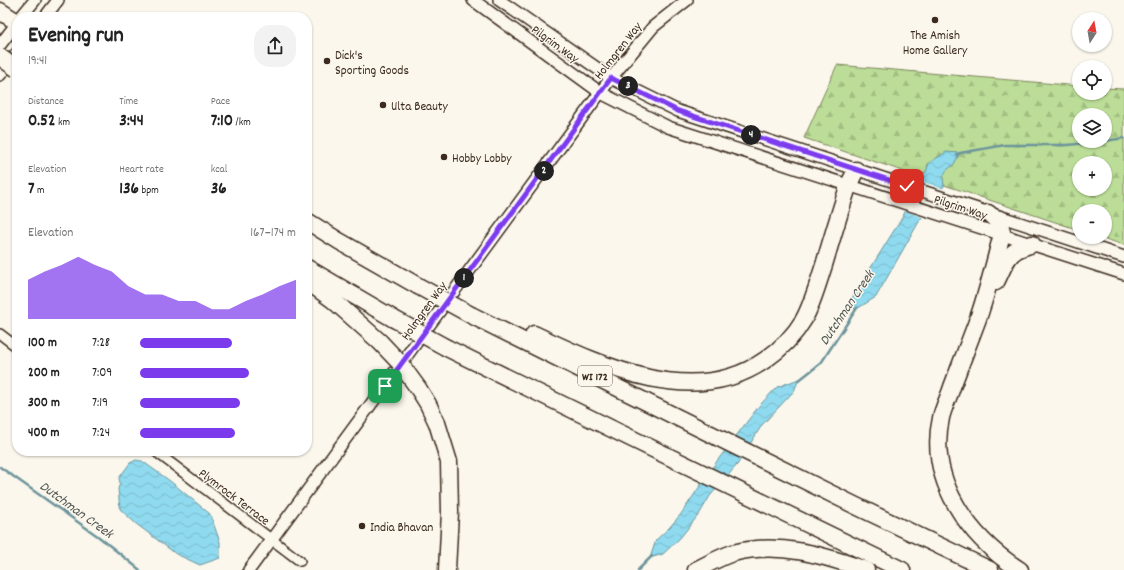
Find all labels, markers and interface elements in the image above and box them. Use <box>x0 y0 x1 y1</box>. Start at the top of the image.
north arrow <box>1072 12 1112 52</box>
map controls <box>1072 12 1112 244</box>
marker: The Amish Home Gallery <box>930 15 940 25</box>
street label: Holmgren Way <box>590 18 648 84</box>
text: Evening run <box>28 21 124 52</box>
street label: Pilgrim Way <box>527 21 583 69</box>
button: share <box>254 25 296 67</box>
place label: The Amish Home Gallery <box>903 27 968 61</box>
place label: Dick's Sporting Goods <box>335 47 409 81</box>
text: 19:41 <box>28 52 47 71</box>
marker: Dick's Sporting Goods <box>322 56 332 66</box>
button: locate <box>1072 60 1112 100</box>
pin: 3 <box>618 76 638 96</box>
text: 3 <box>626 78 630 94</box>
text: Distance <box>28 94 64 110</box>
text: Time <box>119 94 138 110</box>
text: Pace <box>211 94 230 110</box>
place label: Ulta Beauty <box>391 98 449 117</box>
marker: Ulta Beauty <box>378 100 388 110</box>
button: layers <box>1072 108 1112 148</box>
text: 0.52 <box>28 110 55 134</box>
text: 3:44 <box>119 110 144 134</box>
text: 7:10 <box>211 110 233 134</box>
text: km <box>55 115 70 131</box>
text: /km <box>233 115 251 131</box>
pin: 4 <box>741 125 761 145</box>
text: 4 <box>749 127 753 143</box>
place label: Hobby Lobby <box>452 150 512 169</box>
marker: Hobby Lobby <box>439 152 449 162</box>
button: + <box>1072 156 1112 196</box>
pin: 2 <box>534 161 554 181</box>
text: Elevation <box>28 162 66 178</box>
text: Heart rate <box>119 162 164 178</box>
text: kcal <box>211 162 227 178</box>
text: 2 <box>542 163 546 179</box>
pin <box>890 169 924 203</box>
icon: check <box>896 175 918 197</box>
text: 7 <box>28 178 35 202</box>
text: 136 <box>119 178 139 202</box>
text: 36 <box>211 178 227 202</box>
text: m <box>35 183 45 199</box>
text: bpm <box>139 183 159 199</box>
street label: Pilgrim Way <box>931 191 990 226</box>
button: − <box>1072 204 1112 244</box>
text: Elevation <box>28 224 73 243</box>
text: 167–174 m <box>250 224 296 243</box>
water label: Dutchman Creek <box>815 266 881 350</box>
pin: 1 <box>454 268 474 288</box>
text: 1 <box>463 270 465 286</box>
street label: Holmgren Way <box>397 278 453 345</box>
text: 100 m <box>28 334 57 353</box>
text: 7:28 <box>92 334 110 353</box>
text: 200 m <box>28 364 60 383</box>
text: 7:09 <box>92 364 112 383</box>
road number: WI 172 <box>578 366 612 386</box>
pin <box>368 369 402 403</box>
icon: arrive <box>374 375 396 397</box>
text: 300 m <box>28 394 60 413</box>
text: 7:19 <box>92 394 108 413</box>
text: 400 m <box>28 424 59 443</box>
text: 7:24 <box>92 424 110 443</box>
street label: Plymrock Terrace <box>194 465 273 531</box>
water label: Dutchman Creek <box>35 477 118 545</box>
place label: India Bhavan <box>370 519 433 538</box>
marker: India Bhavan <box>357 521 367 531</box>

